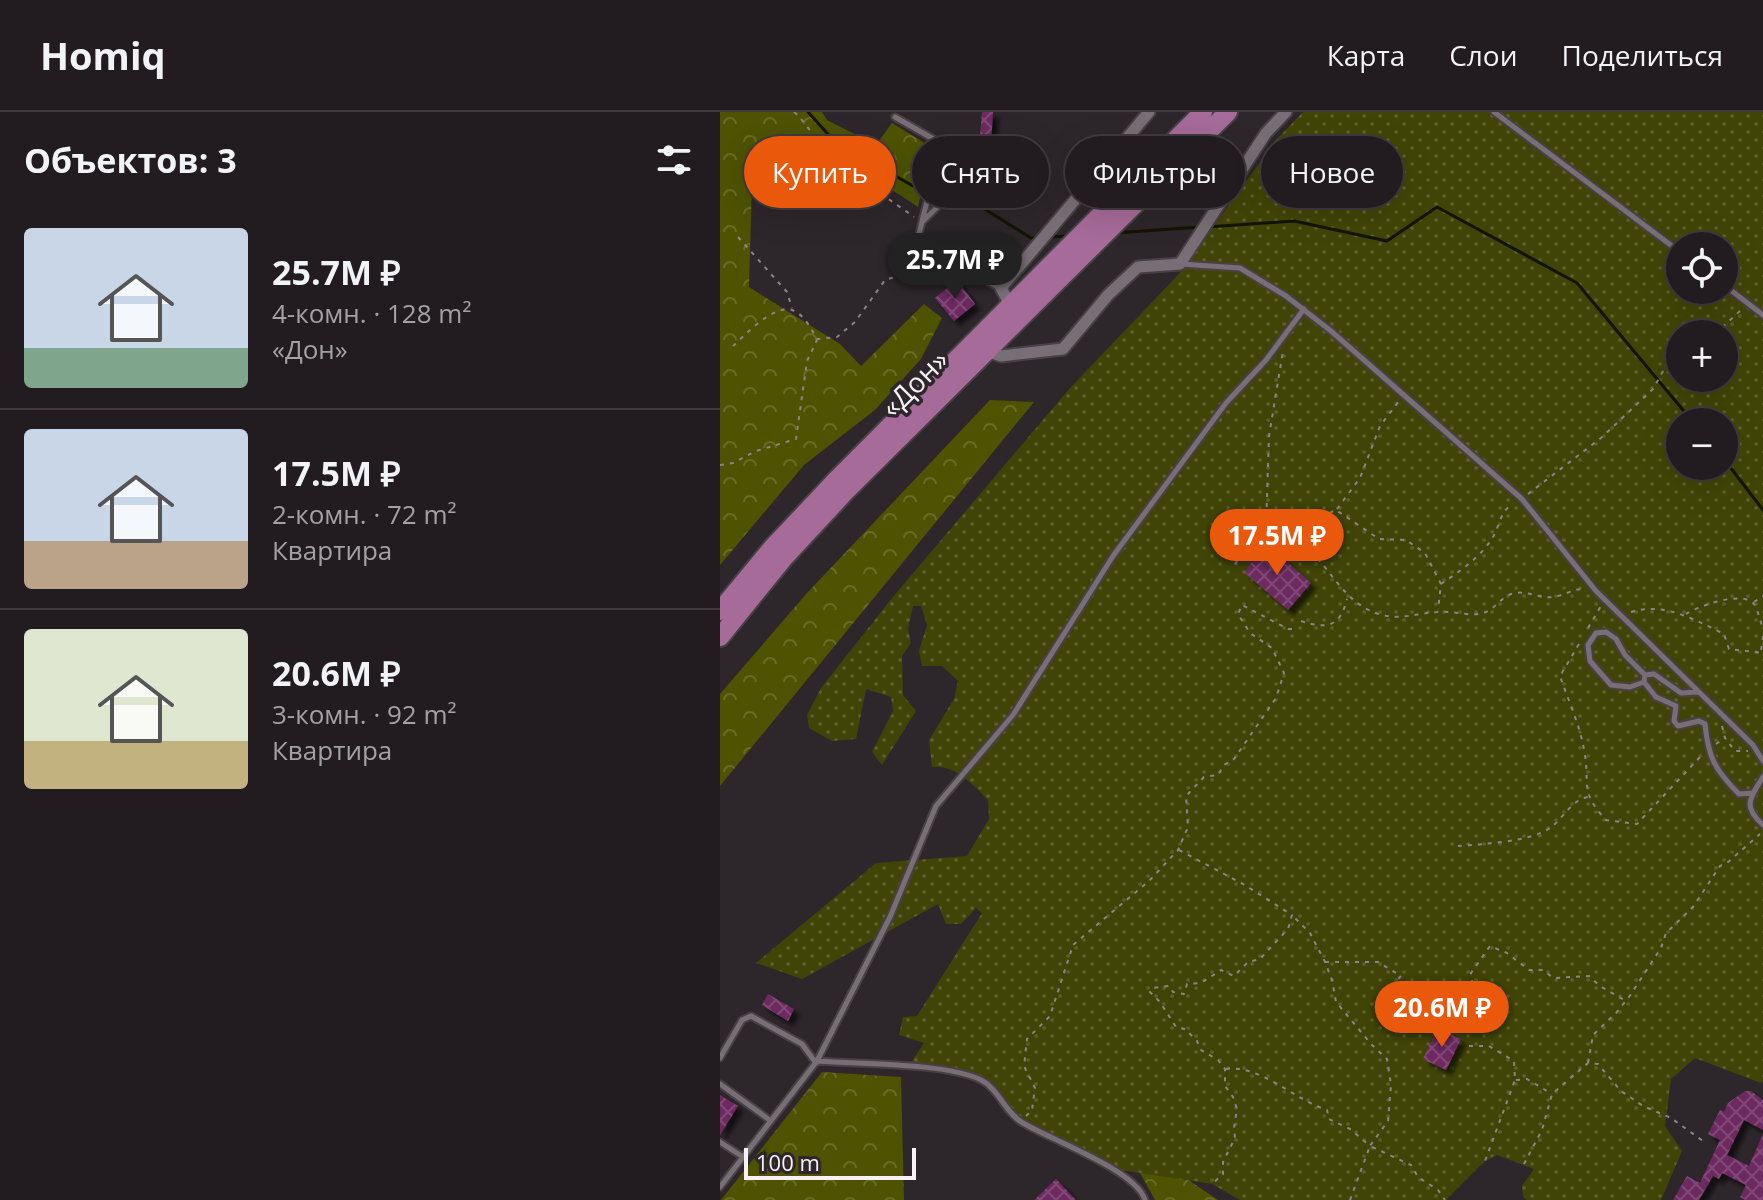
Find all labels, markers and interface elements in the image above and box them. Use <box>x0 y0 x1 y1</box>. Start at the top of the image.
text: Homiq <box>40 29 166 81</box>
text: Карта <box>1327 36 1405 74</box>
text: Слои <box>1449 36 1518 74</box>
text: Поделиться <box>1562 36 1723 74</box>
chip: Купить <box>744 136 896 208</box>
chip: Снять <box>912 136 1049 208</box>
chip: Фильтры <box>1065 136 1245 208</box>
chip: Новое <box>1261 136 1403 208</box>
text: Объектов: 3 <box>24 137 237 183</box>
icon: filters <box>652 138 696 182</box>
map controls <box>1666 232 1738 480</box>
button: locate <box>1666 232 1738 304</box>
pin: 25.7M ₽ <box>881 233 1029 301</box>
text: 25.7M ₽ <box>906 241 1004 277</box>
text: 25.7M ₽ <box>272 249 401 295</box>
icon: home <box>88 260 184 356</box>
text: 4-комн. · 128 m² <box>272 295 471 331</box>
button: + <box>1666 320 1738 392</box>
text: «Дон» <box>272 331 348 367</box>
street label: «Дон» <box>872 341 956 425</box>
button: − <box>1666 408 1738 480</box>
text: 17.5M ₽ <box>272 450 401 496</box>
icon: home <box>88 461 184 557</box>
text: 2-комн. · 72 m² <box>272 496 457 532</box>
pin: 17.5M ₽ <box>1203 509 1351 577</box>
text: 17.5M ₽ <box>1228 517 1326 553</box>
text: Квартира <box>272 532 392 568</box>
text: 20.6M ₽ <box>272 650 401 696</box>
icon: home <box>88 661 184 757</box>
text: 3-комн. · 92 m² <box>272 696 457 732</box>
text: Квартира <box>272 732 392 768</box>
pin: 20.6M ₽ <box>1368 981 1516 1049</box>
text: 20.6M ₽ <box>1393 989 1491 1025</box>
scale bar <box>744 1144 916 1180</box>
text: 100 m <box>756 1147 820 1177</box>

